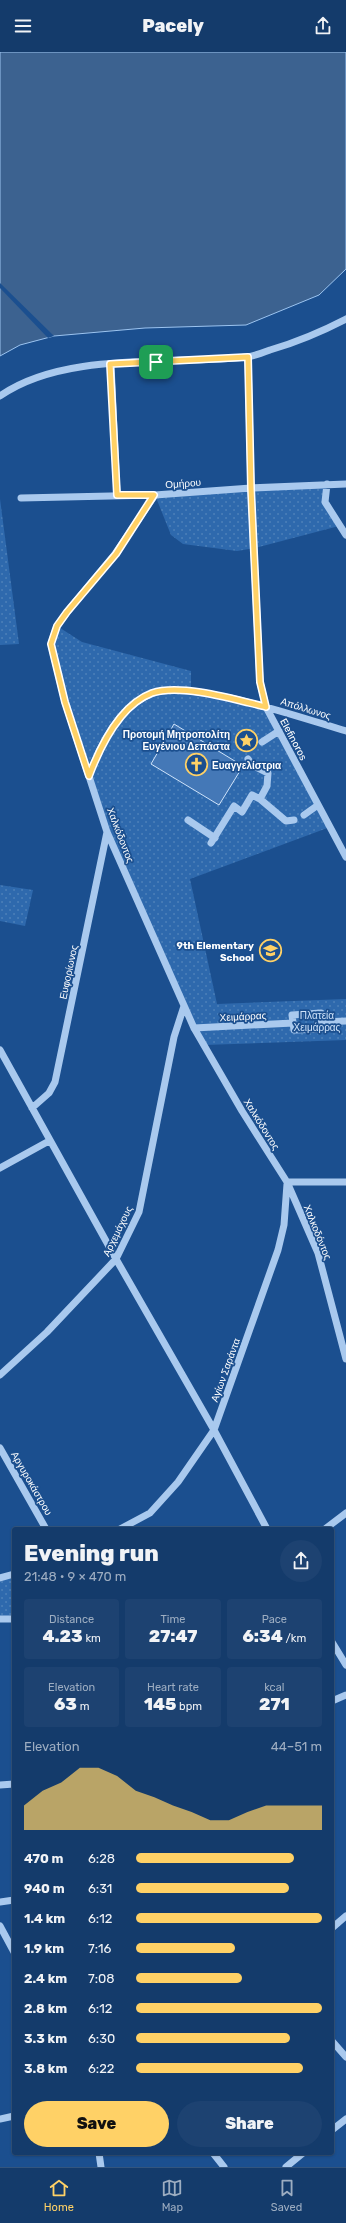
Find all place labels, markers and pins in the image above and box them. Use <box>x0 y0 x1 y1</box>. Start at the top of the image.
pin <box>139 345 173 379</box>
place icon: Προτομή Μητροπολίτη Ευγένιου Δεπάστα <box>233 727 259 753</box>
place label: Προτομή Μητροπολίτη Ευγένιου Δεπάστα <box>123 729 231 753</box>
church icon: Ευαγγελίστρια <box>184 752 210 778</box>
place label: Ευαγγελίστρια <box>212 760 282 772</box>
school or university icon: 9th Elementary School <box>257 938 283 964</box>
place label: 9th Elementary School <box>177 940 254 964</box>

